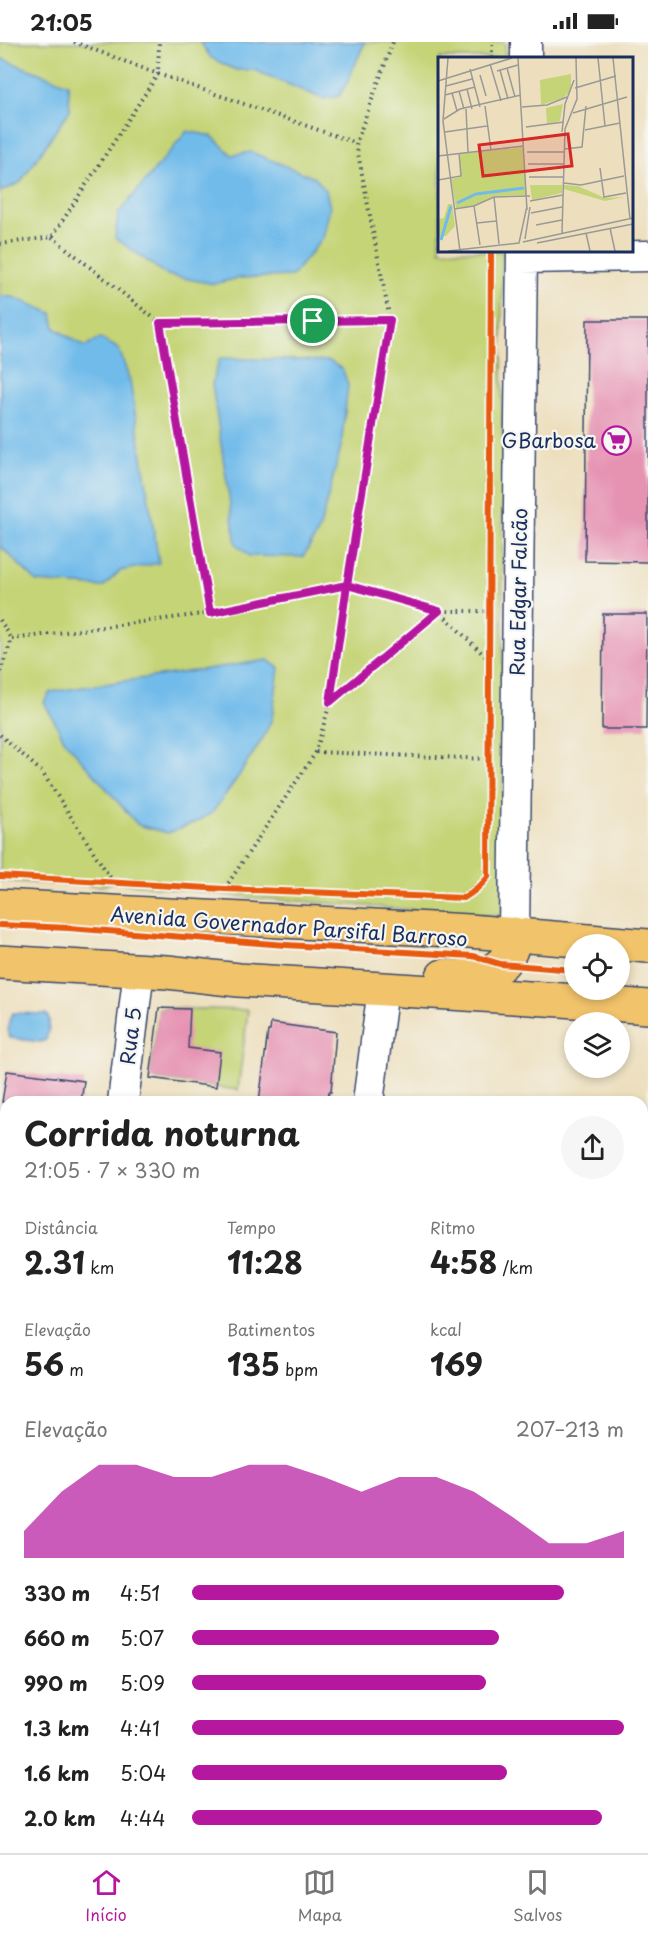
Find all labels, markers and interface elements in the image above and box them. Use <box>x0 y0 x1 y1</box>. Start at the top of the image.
text: 21:05 <box>30 5 93 38</box>
inset map <box>438 57 633 252</box>
pin <box>287 295 338 346</box>
icon: arrive <box>296 304 329 337</box>
place label: GBarbosa <box>502 425 597 455</box>
supermarket icon: GBarbosa <box>601 425 633 457</box>
street label: Rua Edgar Falcão <box>502 508 534 676</box>
street label: Avenida Governador Parsifal Barroso <box>109 899 469 953</box>
map controls <box>564 934 630 1078</box>
button: locate <box>564 934 630 1000</box>
street label: Rua 5 <box>112 1005 148 1066</box>
button: layers <box>564 1012 630 1078</box>
text: Corrida noturna <box>24 1107 300 1157</box>
button: share <box>561 1116 624 1179</box>
text: 21:05 · 7 × 330 m <box>24 1155 200 1185</box>
text: Distância <box>24 1215 98 1239</box>
text: Tempo <box>227 1215 276 1239</box>
text: Ritmo <box>430 1215 475 1239</box>
text: 2.31 <box>24 1239 85 1284</box>
text: 11:28 <box>227 1239 303 1284</box>
text: 4:58 <box>430 1239 497 1284</box>
text: km <box>85 1255 114 1279</box>
text: /km <box>497 1255 533 1279</box>
text: Elevação <box>24 1317 91 1341</box>
text: Batimentos <box>227 1317 315 1341</box>
text: kcal <box>430 1317 462 1341</box>
text: 56 <box>24 1341 64 1386</box>
text: 135 <box>227 1341 280 1386</box>
text: 169 <box>430 1341 483 1386</box>
text: m <box>64 1357 84 1381</box>
text: bpm <box>280 1357 318 1381</box>
text: Elevação <box>24 1414 108 1444</box>
text: 207–213 m <box>516 1414 624 1444</box>
text: 330 m <box>24 1578 90 1608</box>
text: 4:51 <box>120 1578 160 1608</box>
text: 660 m <box>24 1623 90 1653</box>
text: 5:07 <box>120 1623 164 1653</box>
text: 990 m <box>24 1668 88 1698</box>
text: 5:09 <box>120 1668 165 1698</box>
text: 1.3 km <box>24 1713 90 1743</box>
text: 4:41 <box>120 1713 160 1743</box>
text: 1.6 km <box>24 1758 89 1788</box>
text: 5:04 <box>120 1758 166 1788</box>
text: 2.0 km <box>24 1803 96 1833</box>
text: 4:44 <box>120 1803 165 1833</box>
tab: Início <box>86 1866 127 1926</box>
tab: Mapa <box>298 1866 342 1926</box>
tab: Salvos <box>513 1866 562 1926</box>

